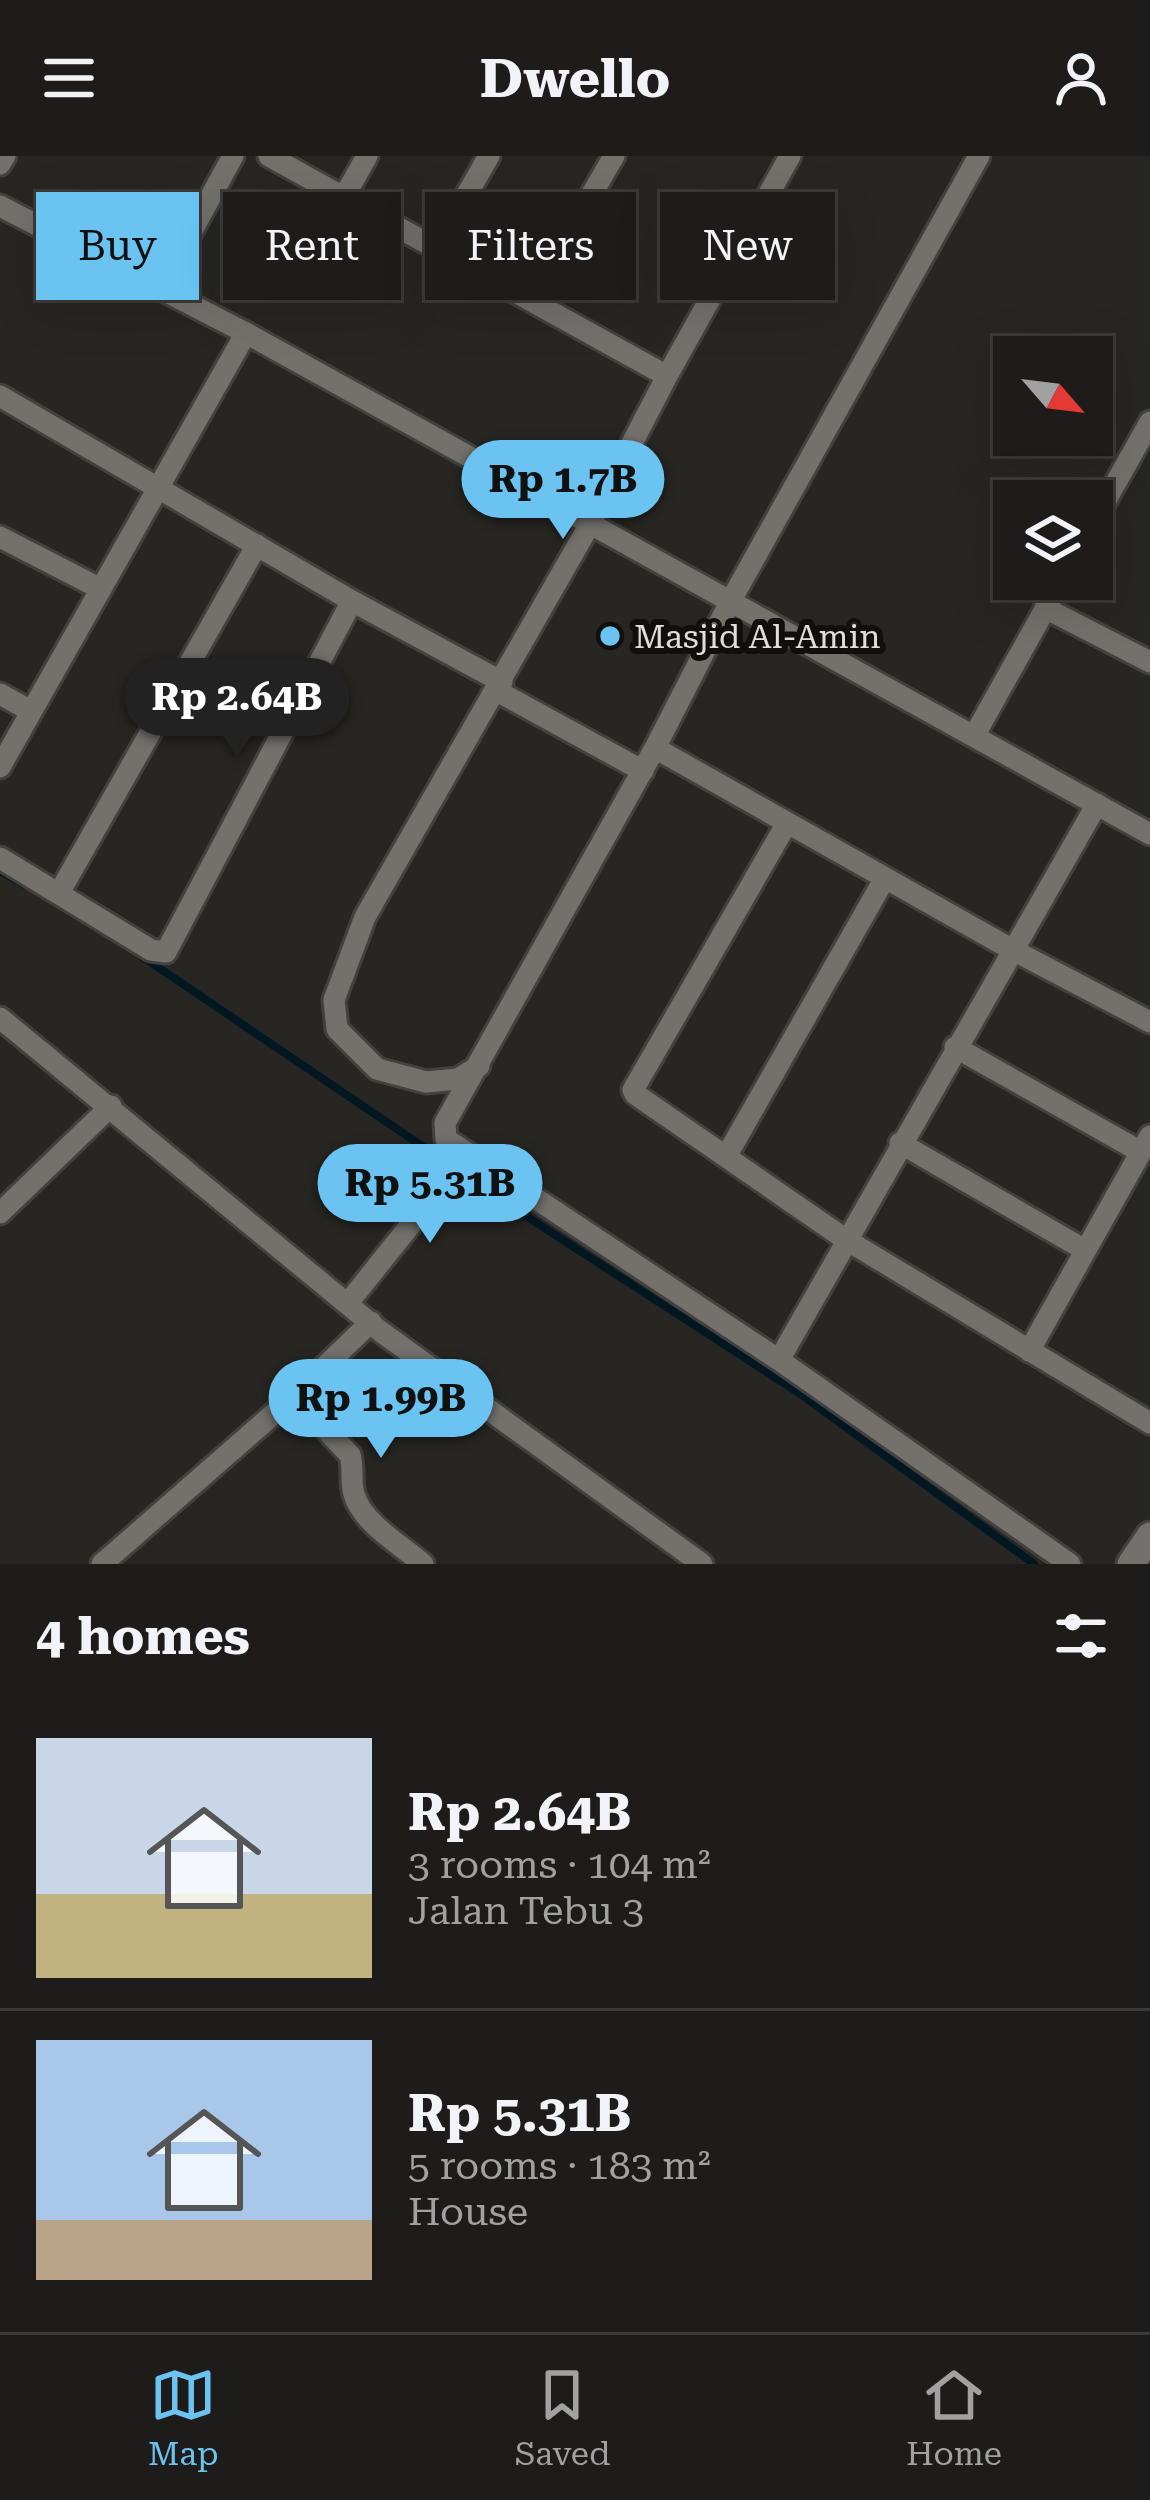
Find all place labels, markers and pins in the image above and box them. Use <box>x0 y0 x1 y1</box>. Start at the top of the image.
pin: Rp 1.7B <box>452 440 674 542</box>
place label: Masjid Al-Amin <box>634 617 881 656</box>
marker: Masjid Al-Amin <box>597 623 623 649</box>
pin: Rp 2.64B <box>113 658 361 760</box>
pin: Rp 5.31B <box>306 1144 554 1246</box>
pin: Rp 1.99B <box>257 1359 505 1461</box>

